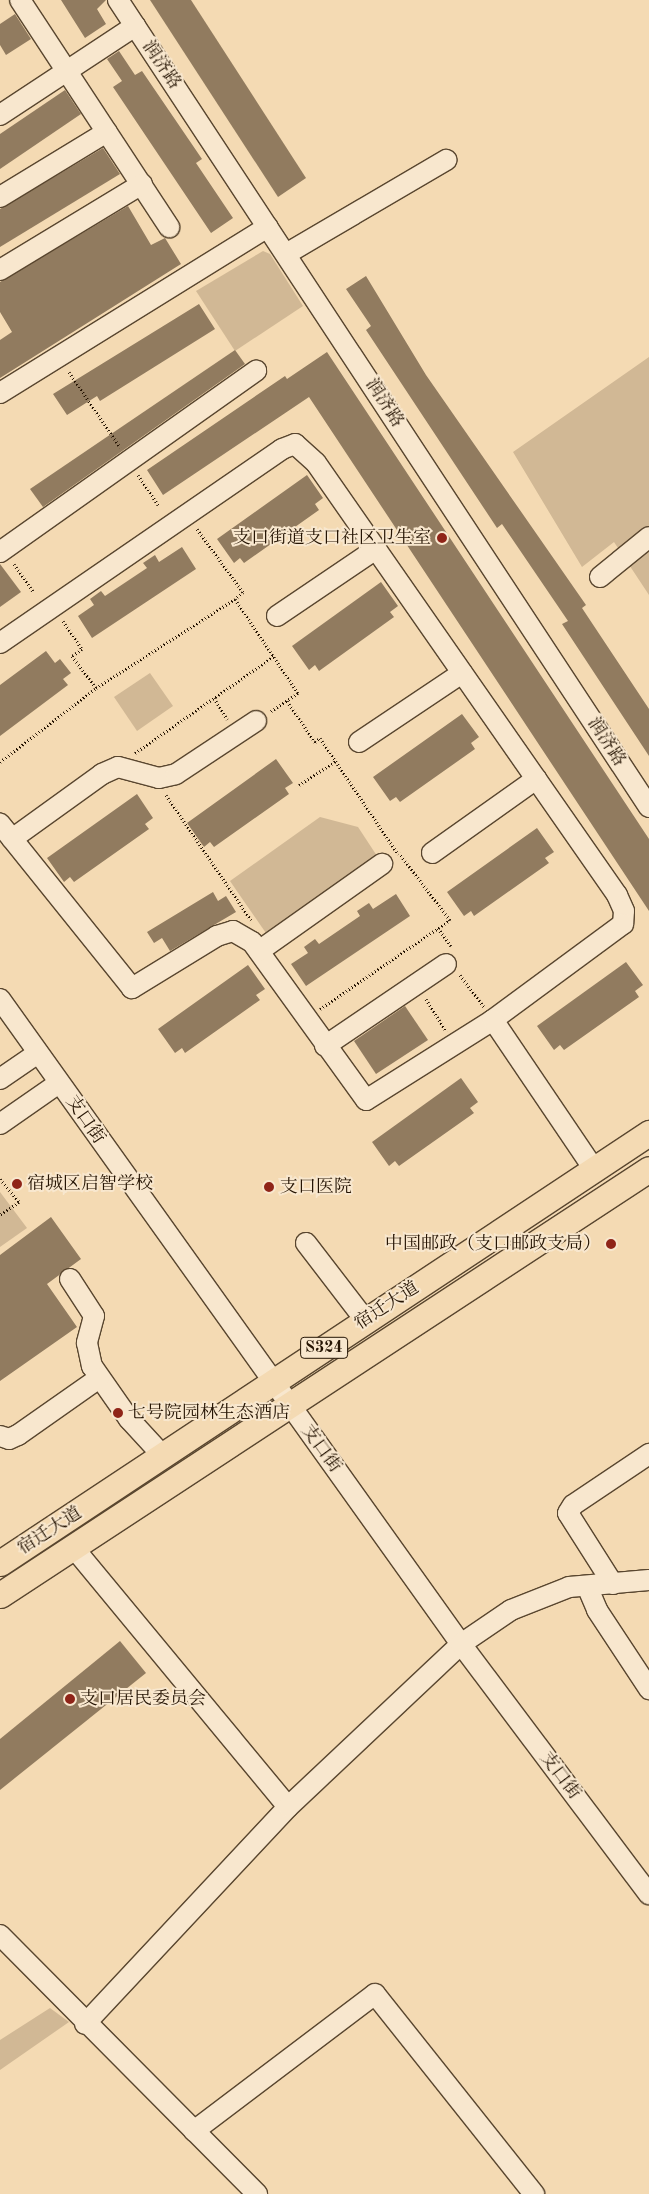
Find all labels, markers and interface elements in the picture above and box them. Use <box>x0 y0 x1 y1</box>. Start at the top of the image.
street label: 润济路 <box>137 37 185 93</box>
street label: 润济路 <box>360 374 408 432</box>
place label: 支口街道支口社区卫生室 <box>233 527 431 549</box>
marker: 支口街道支口社区卫生室 <box>435 531 449 545</box>
street label: 润济路 <box>582 713 630 771</box>
street label: 支口街 <box>61 1092 109 1148</box>
place label: 宿城区启智学校 <box>27 1173 153 1195</box>
place label: 支口医院 <box>280 1176 352 1198</box>
marker: 宿城区启智学校 <box>11 1178 23 1190</box>
marker: 支口医院 <box>262 1180 276 1194</box>
place label: 中国邮政（支口邮政支局） <box>385 1233 601 1255</box>
marker: 中国邮政（支口邮政支局） <box>605 1238 617 1250</box>
street label: 宿迁大道 <box>351 1277 423 1335</box>
road number: S324 <box>299 1335 349 1362</box>
place label: 七号院园林生态酒店 <box>128 1402 290 1424</box>
marker: 七号院园林生态酒店 <box>112 1407 124 1419</box>
street label: 支口街 <box>296 1421 346 1477</box>
street label: 宿迁大道 <box>14 1502 86 1560</box>
place label: 支口居民委员会 <box>80 1688 206 1710</box>
marker: 支口居民委员会 <box>64 1693 76 1705</box>
street label: 支口街 <box>535 1748 585 1804</box>

